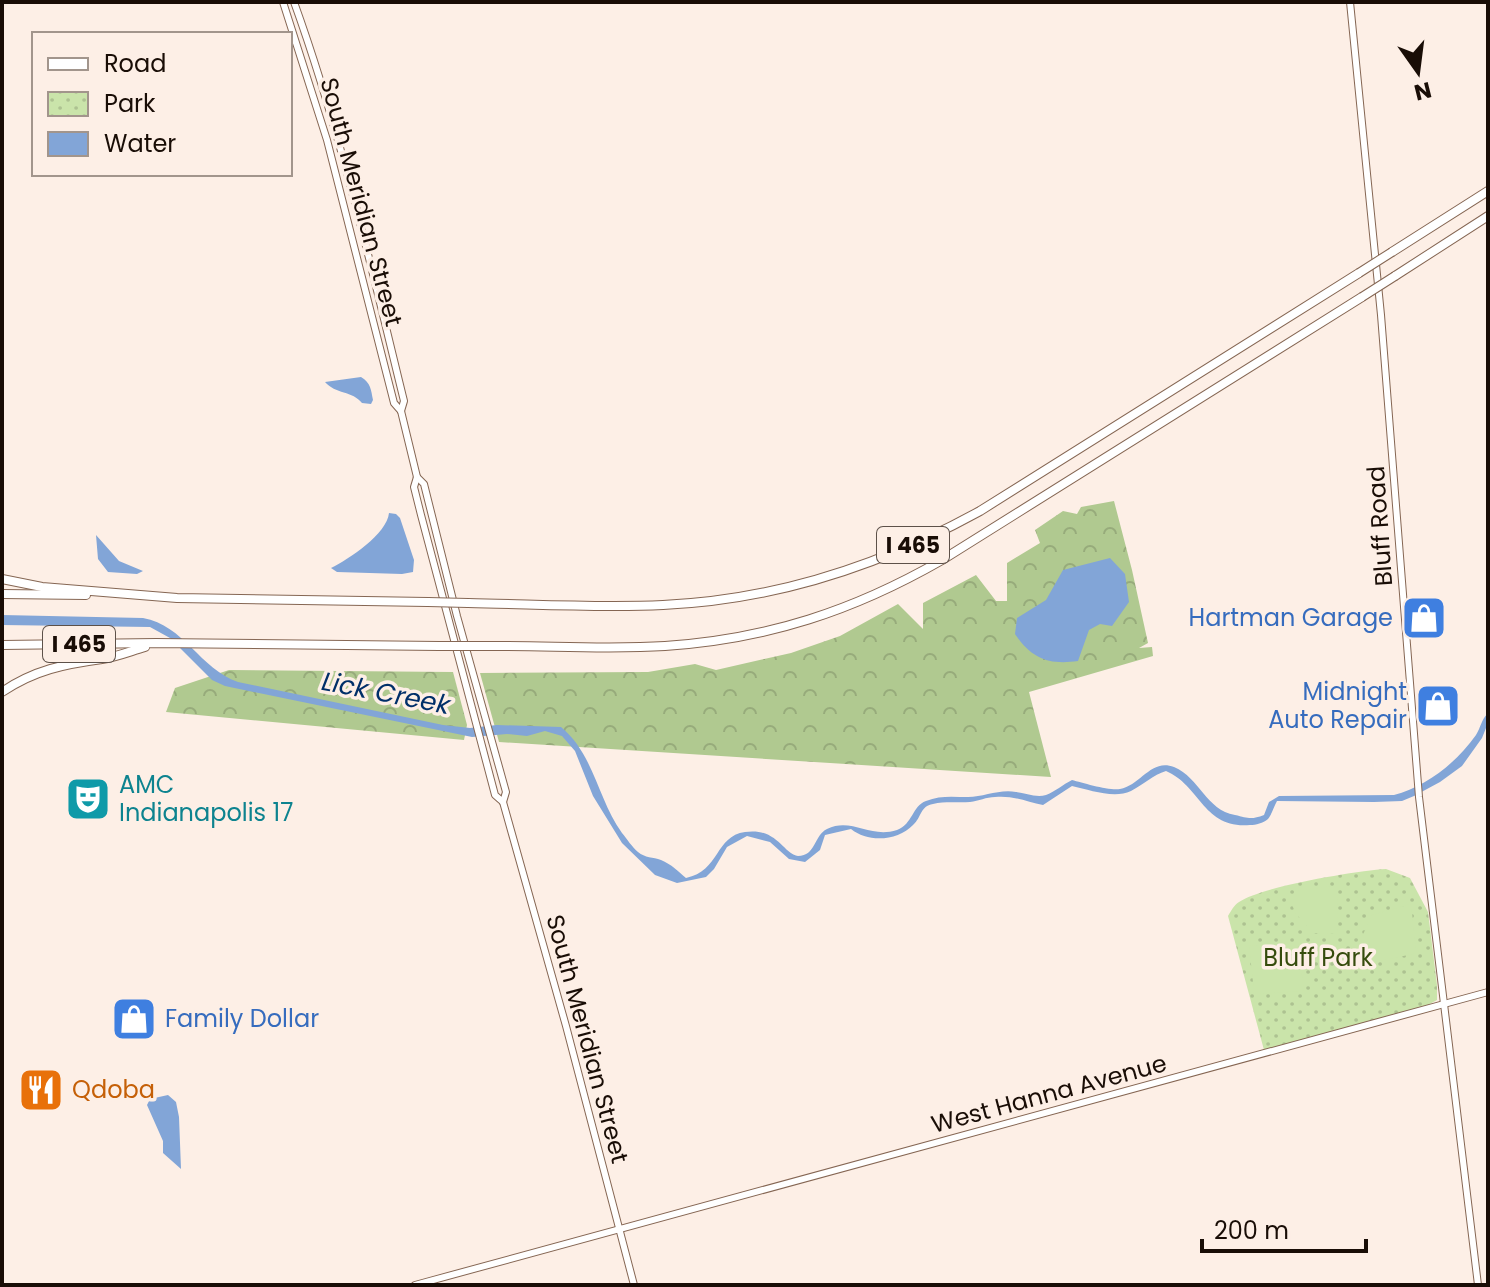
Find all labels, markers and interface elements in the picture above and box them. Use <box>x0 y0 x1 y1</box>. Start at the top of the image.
legend <box>32 32 292 176</box>
north arrow <box>1378 32 1458 112</box>
text: Road <box>104 47 166 80</box>
street label: South Meridian Street <box>312 74 411 330</box>
text: N <box>1411 74 1434 108</box>
text: Park <box>104 87 156 120</box>
text: Water <box>104 127 176 160</box>
street label: Bluff Road <box>1359 465 1400 587</box>
road number: I 465 <box>877 527 949 563</box>
shop icon: Hartman Garage <box>1400 594 1448 642</box>
place label: Hartman Garage <box>1189 601 1393 634</box>
road number: I 465 <box>43 626 115 662</box>
water label: Lick Creek <box>319 663 455 723</box>
place label: Midnight Auto Repair <box>1268 675 1407 736</box>
shop icon: Midnight Auto Repair <box>1414 682 1462 730</box>
place label: AMC Indianapolis 17 <box>119 768 293 829</box>
theatre icon: AMC Indianapolis 17 <box>64 775 112 823</box>
street label: South Meridian Street <box>538 911 637 1167</box>
park label: Bluff Park <box>1263 941 1373 974</box>
shop icon: Family Dollar <box>110 995 158 1043</box>
place label: Family Dollar <box>165 1002 319 1035</box>
street label: West Hanna Avenue <box>928 1046 1170 1141</box>
restaurant icon: Qdoba <box>17 1066 65 1114</box>
place label: Qdoba <box>72 1073 155 1106</box>
scale bar <box>1202 1203 1366 1253</box>
text: 200 m <box>1214 1214 1289 1247</box>

